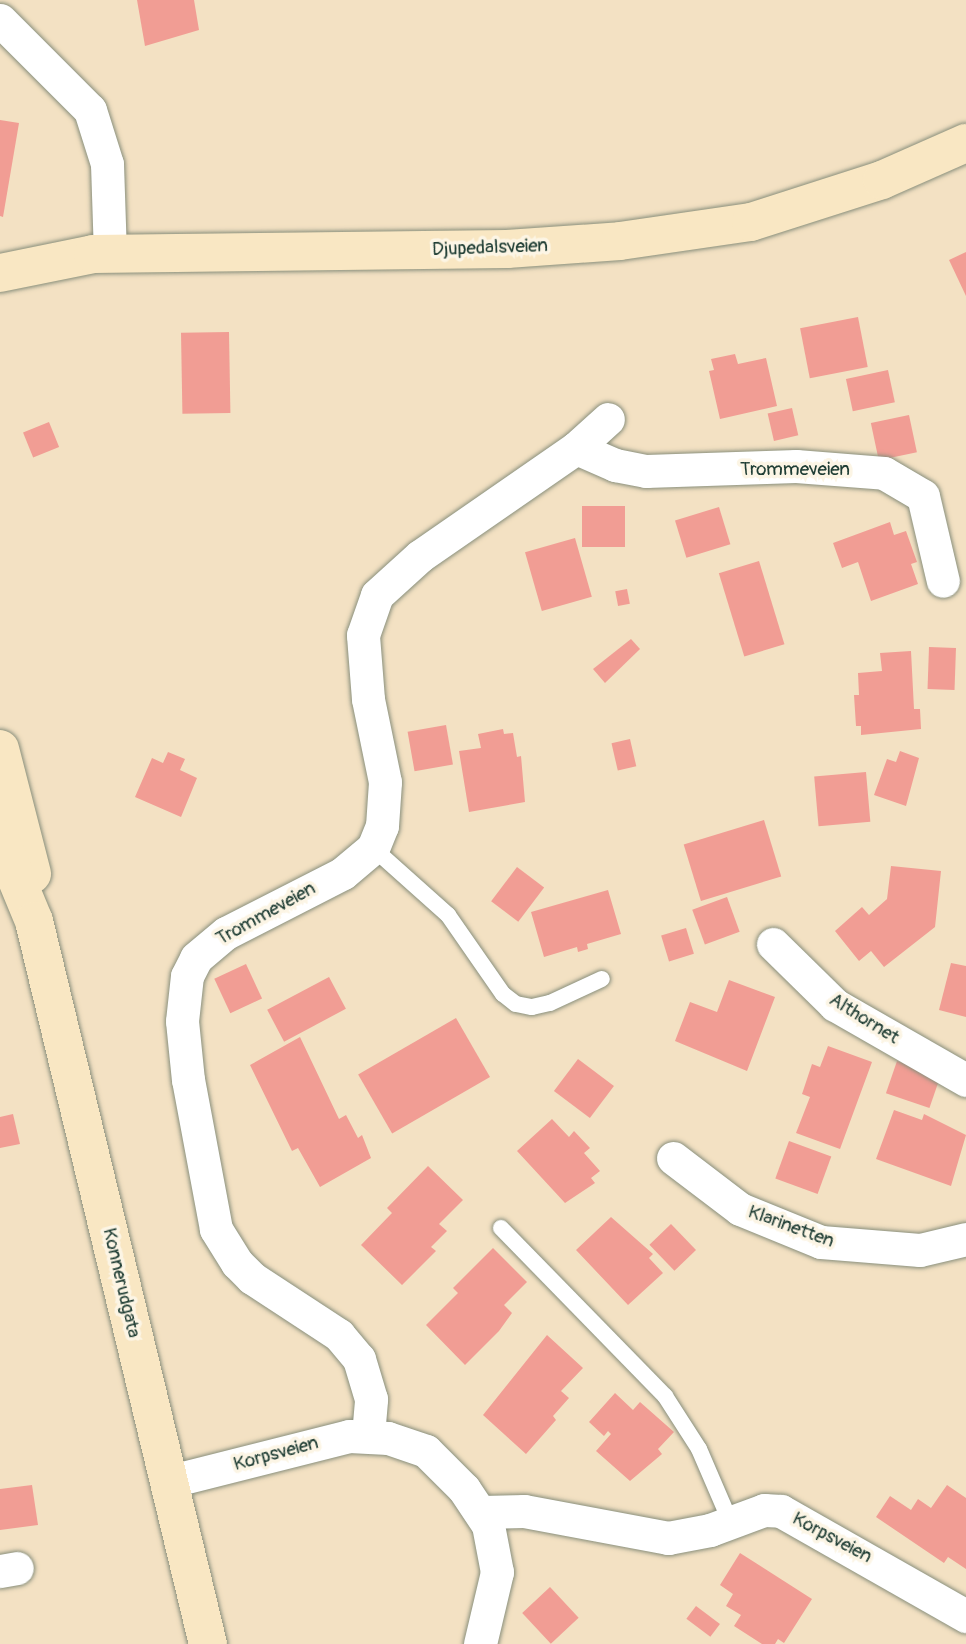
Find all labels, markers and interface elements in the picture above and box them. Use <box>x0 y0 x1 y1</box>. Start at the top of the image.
street label: Djupedalsveien <box>432 235 548 261</box>
street label: Trommeveien <box>740 459 850 481</box>
street label: Trommeveien <box>212 877 320 951</box>
street label: Althornet <box>825 989 903 1049</box>
street label: Klarinetten <box>745 1201 837 1253</box>
street label: Konnerudgata <box>97 1226 145 1340</box>
street label: Korpsveien <box>231 1432 321 1476</box>
street label: Korpsveien <box>788 1508 876 1568</box>

